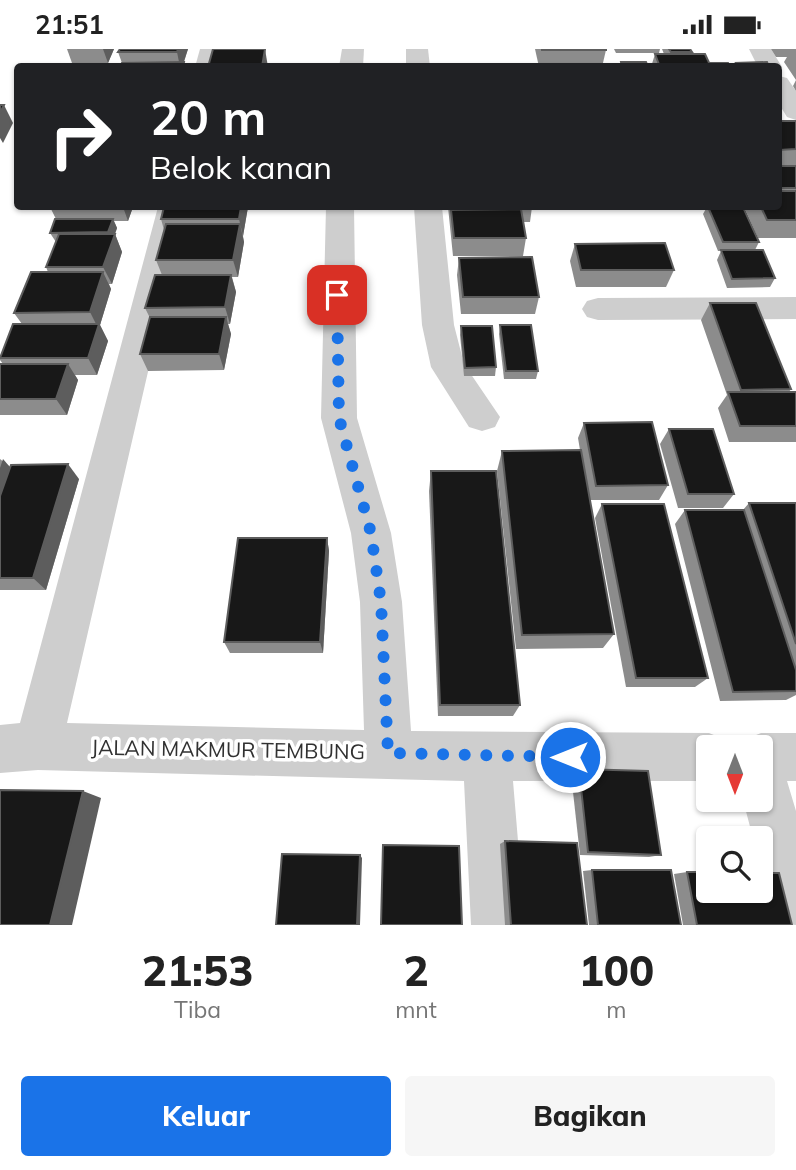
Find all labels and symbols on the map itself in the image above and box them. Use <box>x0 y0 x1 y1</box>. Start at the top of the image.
pin <box>307 265 367 325</box>
position arrow <box>533 720 607 794</box>
street label: JALAN MAKMUR TEMBUNG <box>91 734 365 764</box>
north arrow <box>696 735 774 812</box>

